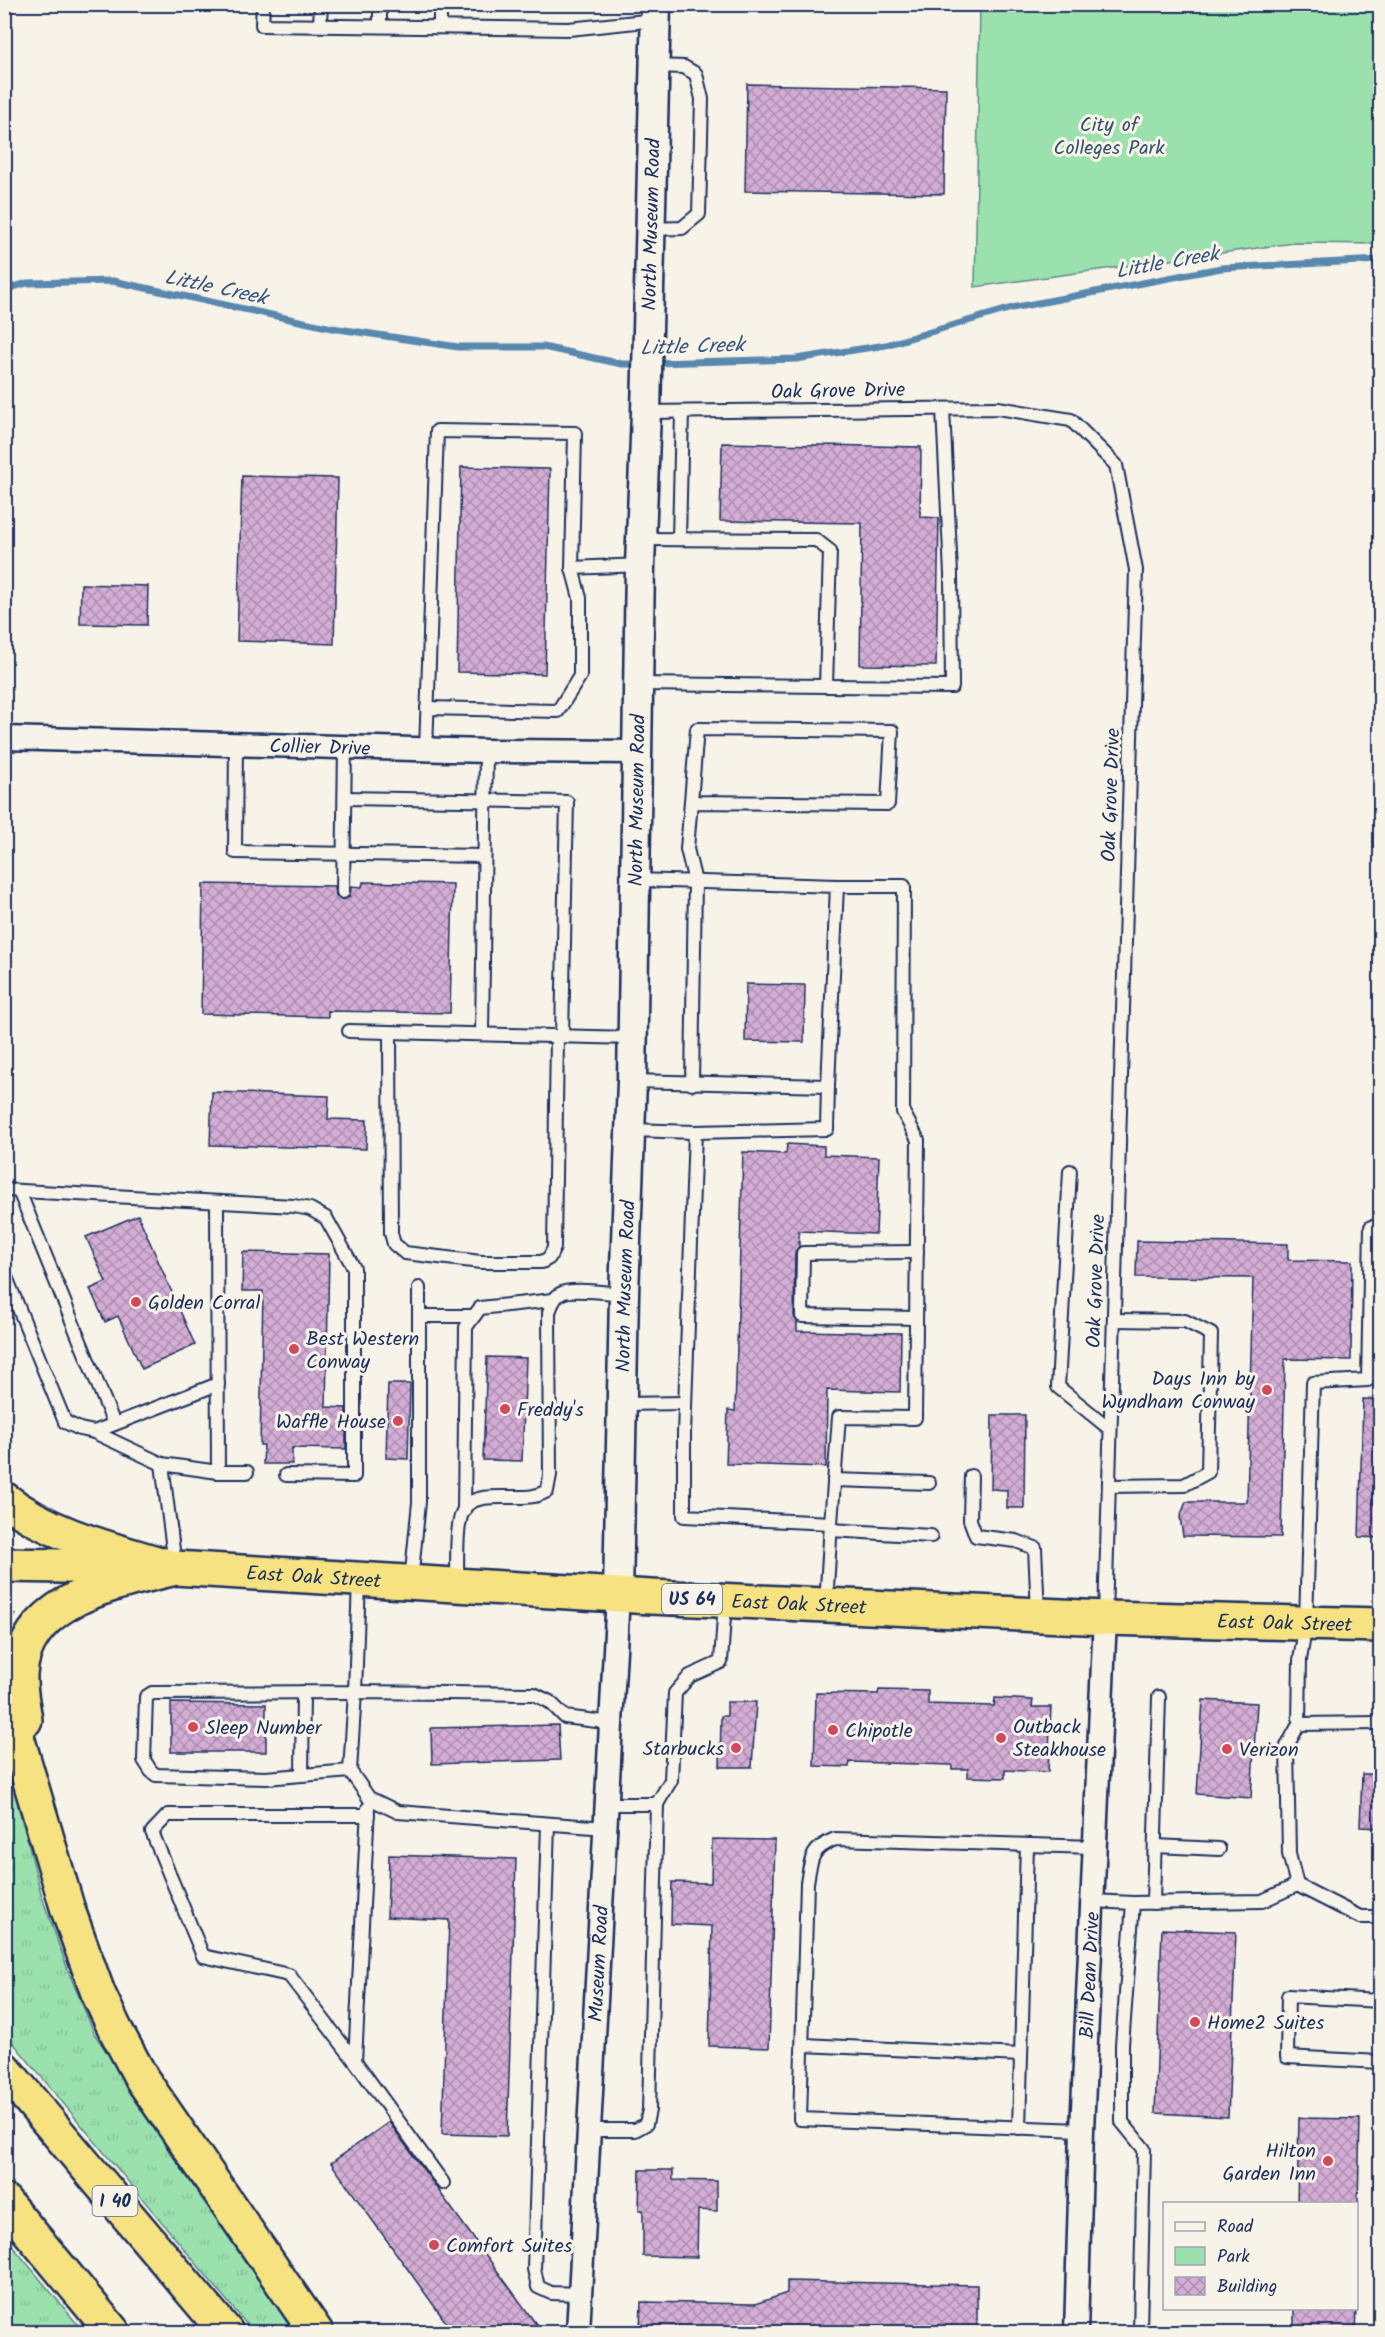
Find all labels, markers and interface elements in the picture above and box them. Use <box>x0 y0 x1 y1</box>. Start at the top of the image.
park label: City of Colleges Park <box>1053 110 1165 165</box>
street label: North Museum Road <box>634 137 671 311</box>
water label: Little Creek <box>1113 238 1224 289</box>
water label: Little Creek <box>161 262 273 316</box>
water label: Little Creek <box>640 329 748 366</box>
street label: Oak Grove Drive <box>771 375 905 409</box>
street label: North Museum Road <box>621 713 656 887</box>
street label: Oak Grove Drive <box>1094 727 1130 863</box>
street label: Collier Drive <box>269 731 371 766</box>
street label: North Museum Road <box>608 1198 646 1373</box>
street label: Oak Grove Drive <box>1079 1213 1115 1349</box>
place label: Golden Corral <box>148 1288 260 1320</box>
marker: Golden Corral <box>129 1295 143 1309</box>
place label: Best Western Conway <box>306 1324 419 1379</box>
marker: Best Western Conway <box>287 1342 301 1356</box>
place label: Days Inn by Wyndham Conway <box>1101 1364 1256 1419</box>
marker: Days Inn by Wyndham Conway <box>1260 1383 1274 1397</box>
place label: Freddy's <box>517 1395 584 1427</box>
marker: Freddy's <box>498 1402 512 1416</box>
place label: Waffle House <box>276 1407 386 1439</box>
marker: Waffle House <box>391 1414 405 1428</box>
street label: East Oak Street <box>245 1558 382 1599</box>
road number: US 64 <box>662 1584 722 1614</box>
street label: East Oak Street <box>731 1587 867 1625</box>
street label: East Oak Street <box>1216 1607 1353 1642</box>
place label: Outback Steakhouse <box>1013 1712 1106 1767</box>
place label: Sleep Number <box>205 1713 323 1745</box>
place label: Chipotle <box>845 1716 913 1748</box>
marker: Sleep Number <box>186 1720 200 1734</box>
marker: Chipotle <box>826 1723 840 1737</box>
marker: Outback Steakhouse <box>994 1731 1008 1745</box>
place label: Starbucks <box>643 1734 724 1766</box>
place label: Verizon <box>1239 1735 1299 1767</box>
marker: Starbucks <box>729 1741 743 1755</box>
marker: Verizon <box>1220 1742 1234 1756</box>
street label: Museum Road <box>581 1904 619 2023</box>
street label: Bill Dean Drive <box>1072 1911 1110 2040</box>
place label: Home2 Suites <box>1207 2008 1325 2040</box>
marker: Home2 Suites <box>1188 2015 1202 2029</box>
place label: Hilton Garden Inn <box>1223 2136 1316 2191</box>
marker: Hilton Garden Inn <box>1321 2154 1335 2168</box>
road number: I 40 <box>92 2186 138 2216</box>
legend <box>1163 2202 1358 2310</box>
text: Road <box>1217 2213 1254 2242</box>
place label: Comfort Suites <box>446 2231 573 2263</box>
marker: Comfort Suites <box>427 2238 441 2252</box>
text: Park <box>1217 2243 1250 2272</box>
text: Building <box>1217 2273 1277 2302</box>

